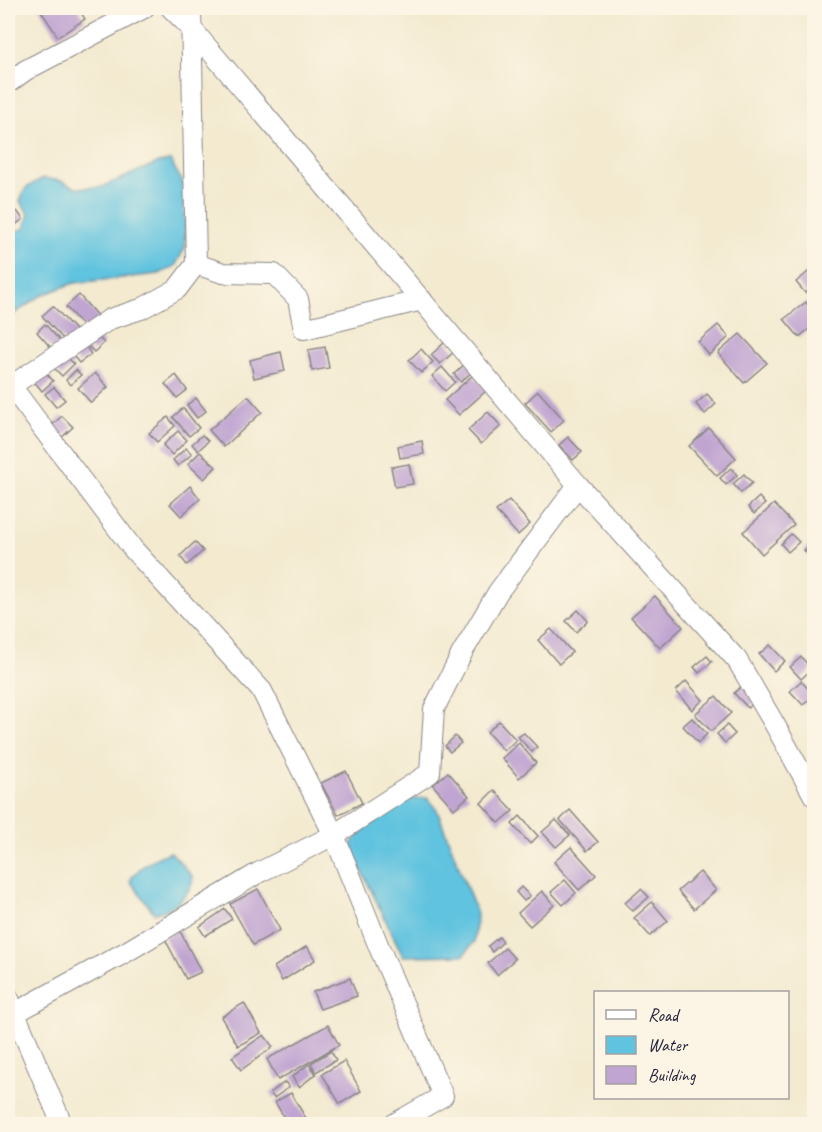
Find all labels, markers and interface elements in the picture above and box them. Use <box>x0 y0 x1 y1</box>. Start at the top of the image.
legend <box>594 991 789 1099</box>
text: Road <box>648 1004 681 1026</box>
text: Water <box>648 1034 689 1056</box>
text: Building <box>648 1064 697 1086</box>

